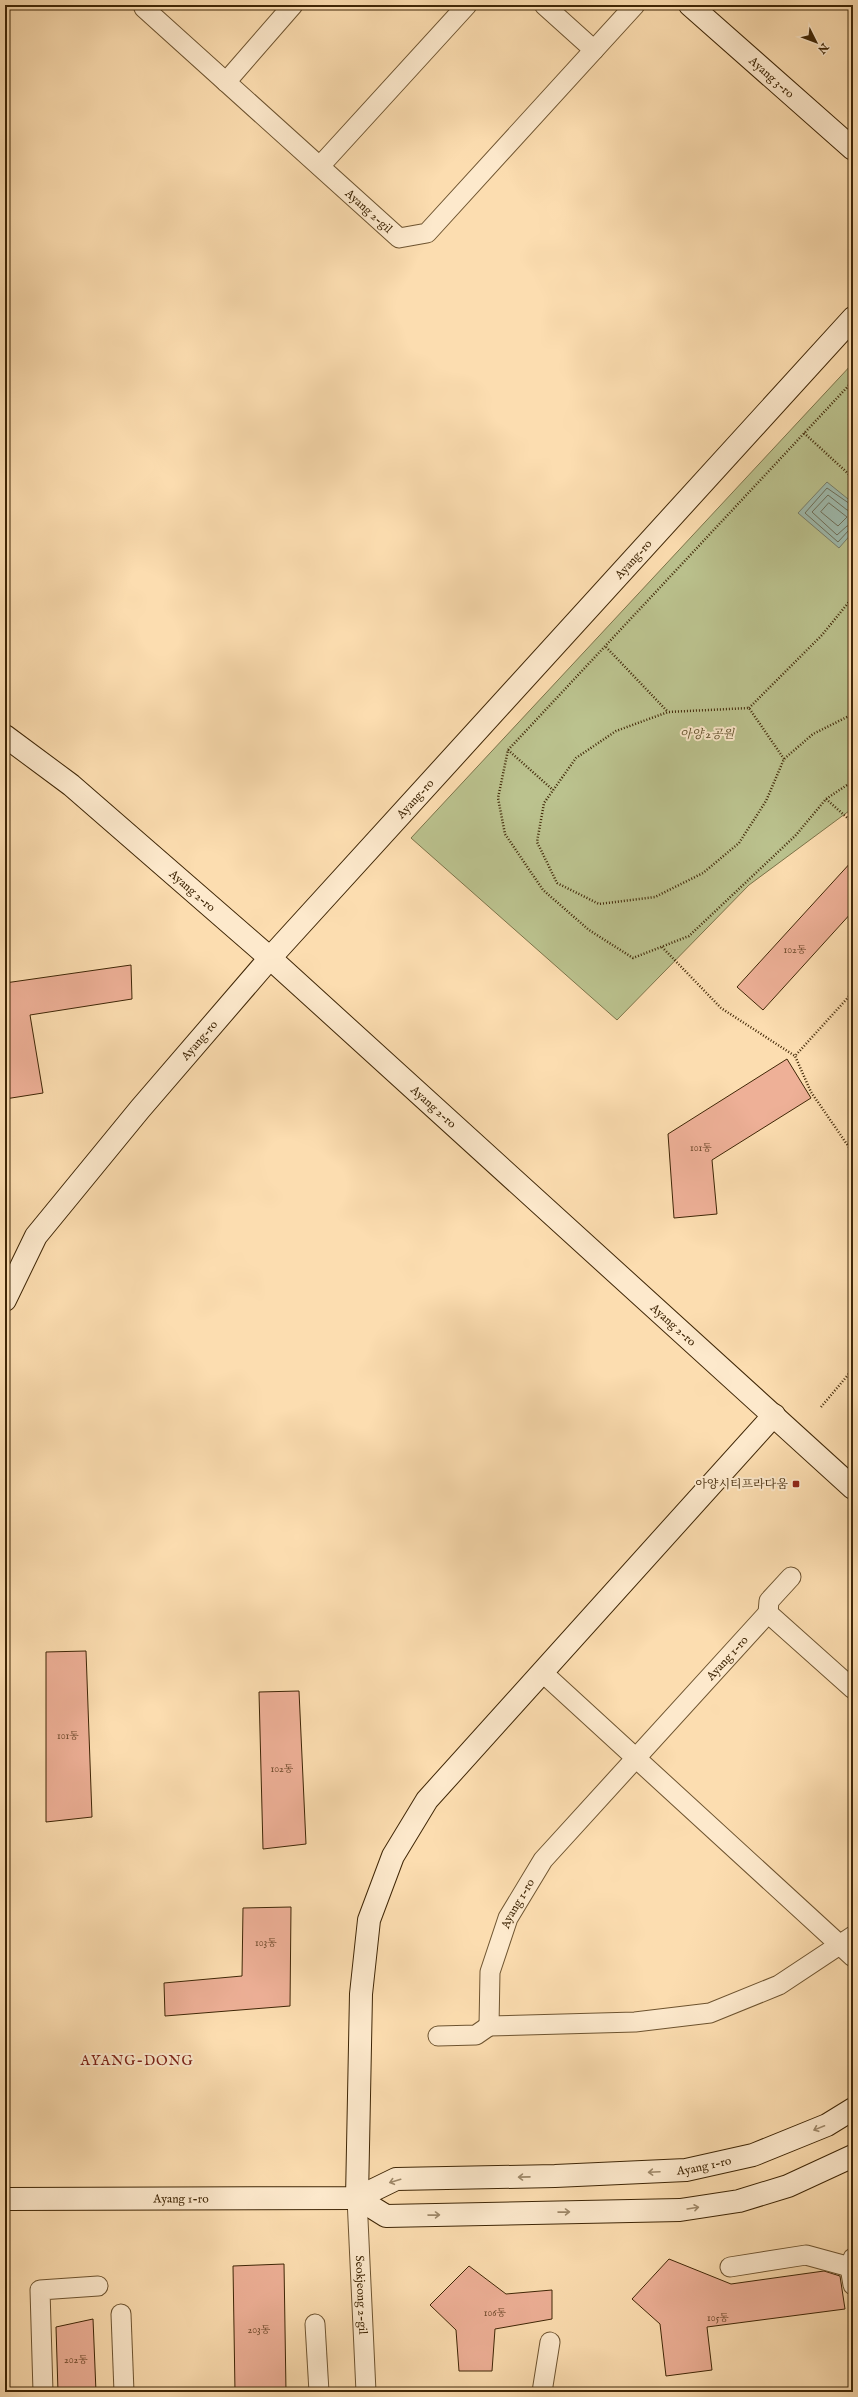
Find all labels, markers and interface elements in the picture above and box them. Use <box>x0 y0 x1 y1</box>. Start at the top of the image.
north arrow <box>796 22 836 62</box>
text: N <box>814 39 832 57</box>
street label: Ayang 3-ro <box>745 53 797 102</box>
street label: Ayang 2-gil <box>341 185 396 237</box>
street label: Ayang-ro <box>611 536 656 583</box>
park label: 아양 2공원 <box>680 727 736 742</box>
street label: Ayang-ro <box>393 776 438 823</box>
street label: Ayang 2-ro <box>165 866 219 915</box>
house number: 102동 <box>784 944 807 957</box>
street label: Ayang-ro <box>178 1017 221 1064</box>
street label: Ayang 2-ro <box>407 1082 460 1132</box>
house number: 101동 <box>690 1142 712 1155</box>
street label: Ayang 2-ro <box>646 1300 699 1350</box>
place label: 아양시티프라다움 <box>695 1477 788 1492</box>
marker: 아양시티프라다움 <box>791 1479 801 1489</box>
street label: Ayang 1-ro <box>703 1632 752 1685</box>
house number: 101동 <box>57 1730 79 1743</box>
house number: 102동 <box>271 1763 294 1776</box>
street label: Ayang 1-ro <box>498 1876 538 1932</box>
house number: 103동 <box>255 1937 277 1950</box>
district label: AYANG-DONG <box>79 2052 194 2070</box>
one-way arrow <box>813 2125 825 2132</box>
street label: Ayang 1-ro <box>675 2153 733 2178</box>
one-way arrow <box>648 2168 661 2175</box>
one-way arrow <box>518 2173 531 2180</box>
one-way arrow <box>388 2178 401 2185</box>
street label: Ayang 1-ro <box>152 2191 209 2207</box>
one-way arrow <box>686 2204 699 2212</box>
one-way arrow <box>557 2208 570 2216</box>
one-way arrow <box>427 2211 440 2218</box>
street label: Seokjeong 2-gil <box>352 2255 370 2335</box>
house number: 106동 <box>484 2307 507 2320</box>
house number: 105동 <box>707 2312 729 2325</box>
house number: 203동 <box>248 2324 271 2337</box>
house number: 202동 <box>64 2354 88 2367</box>

